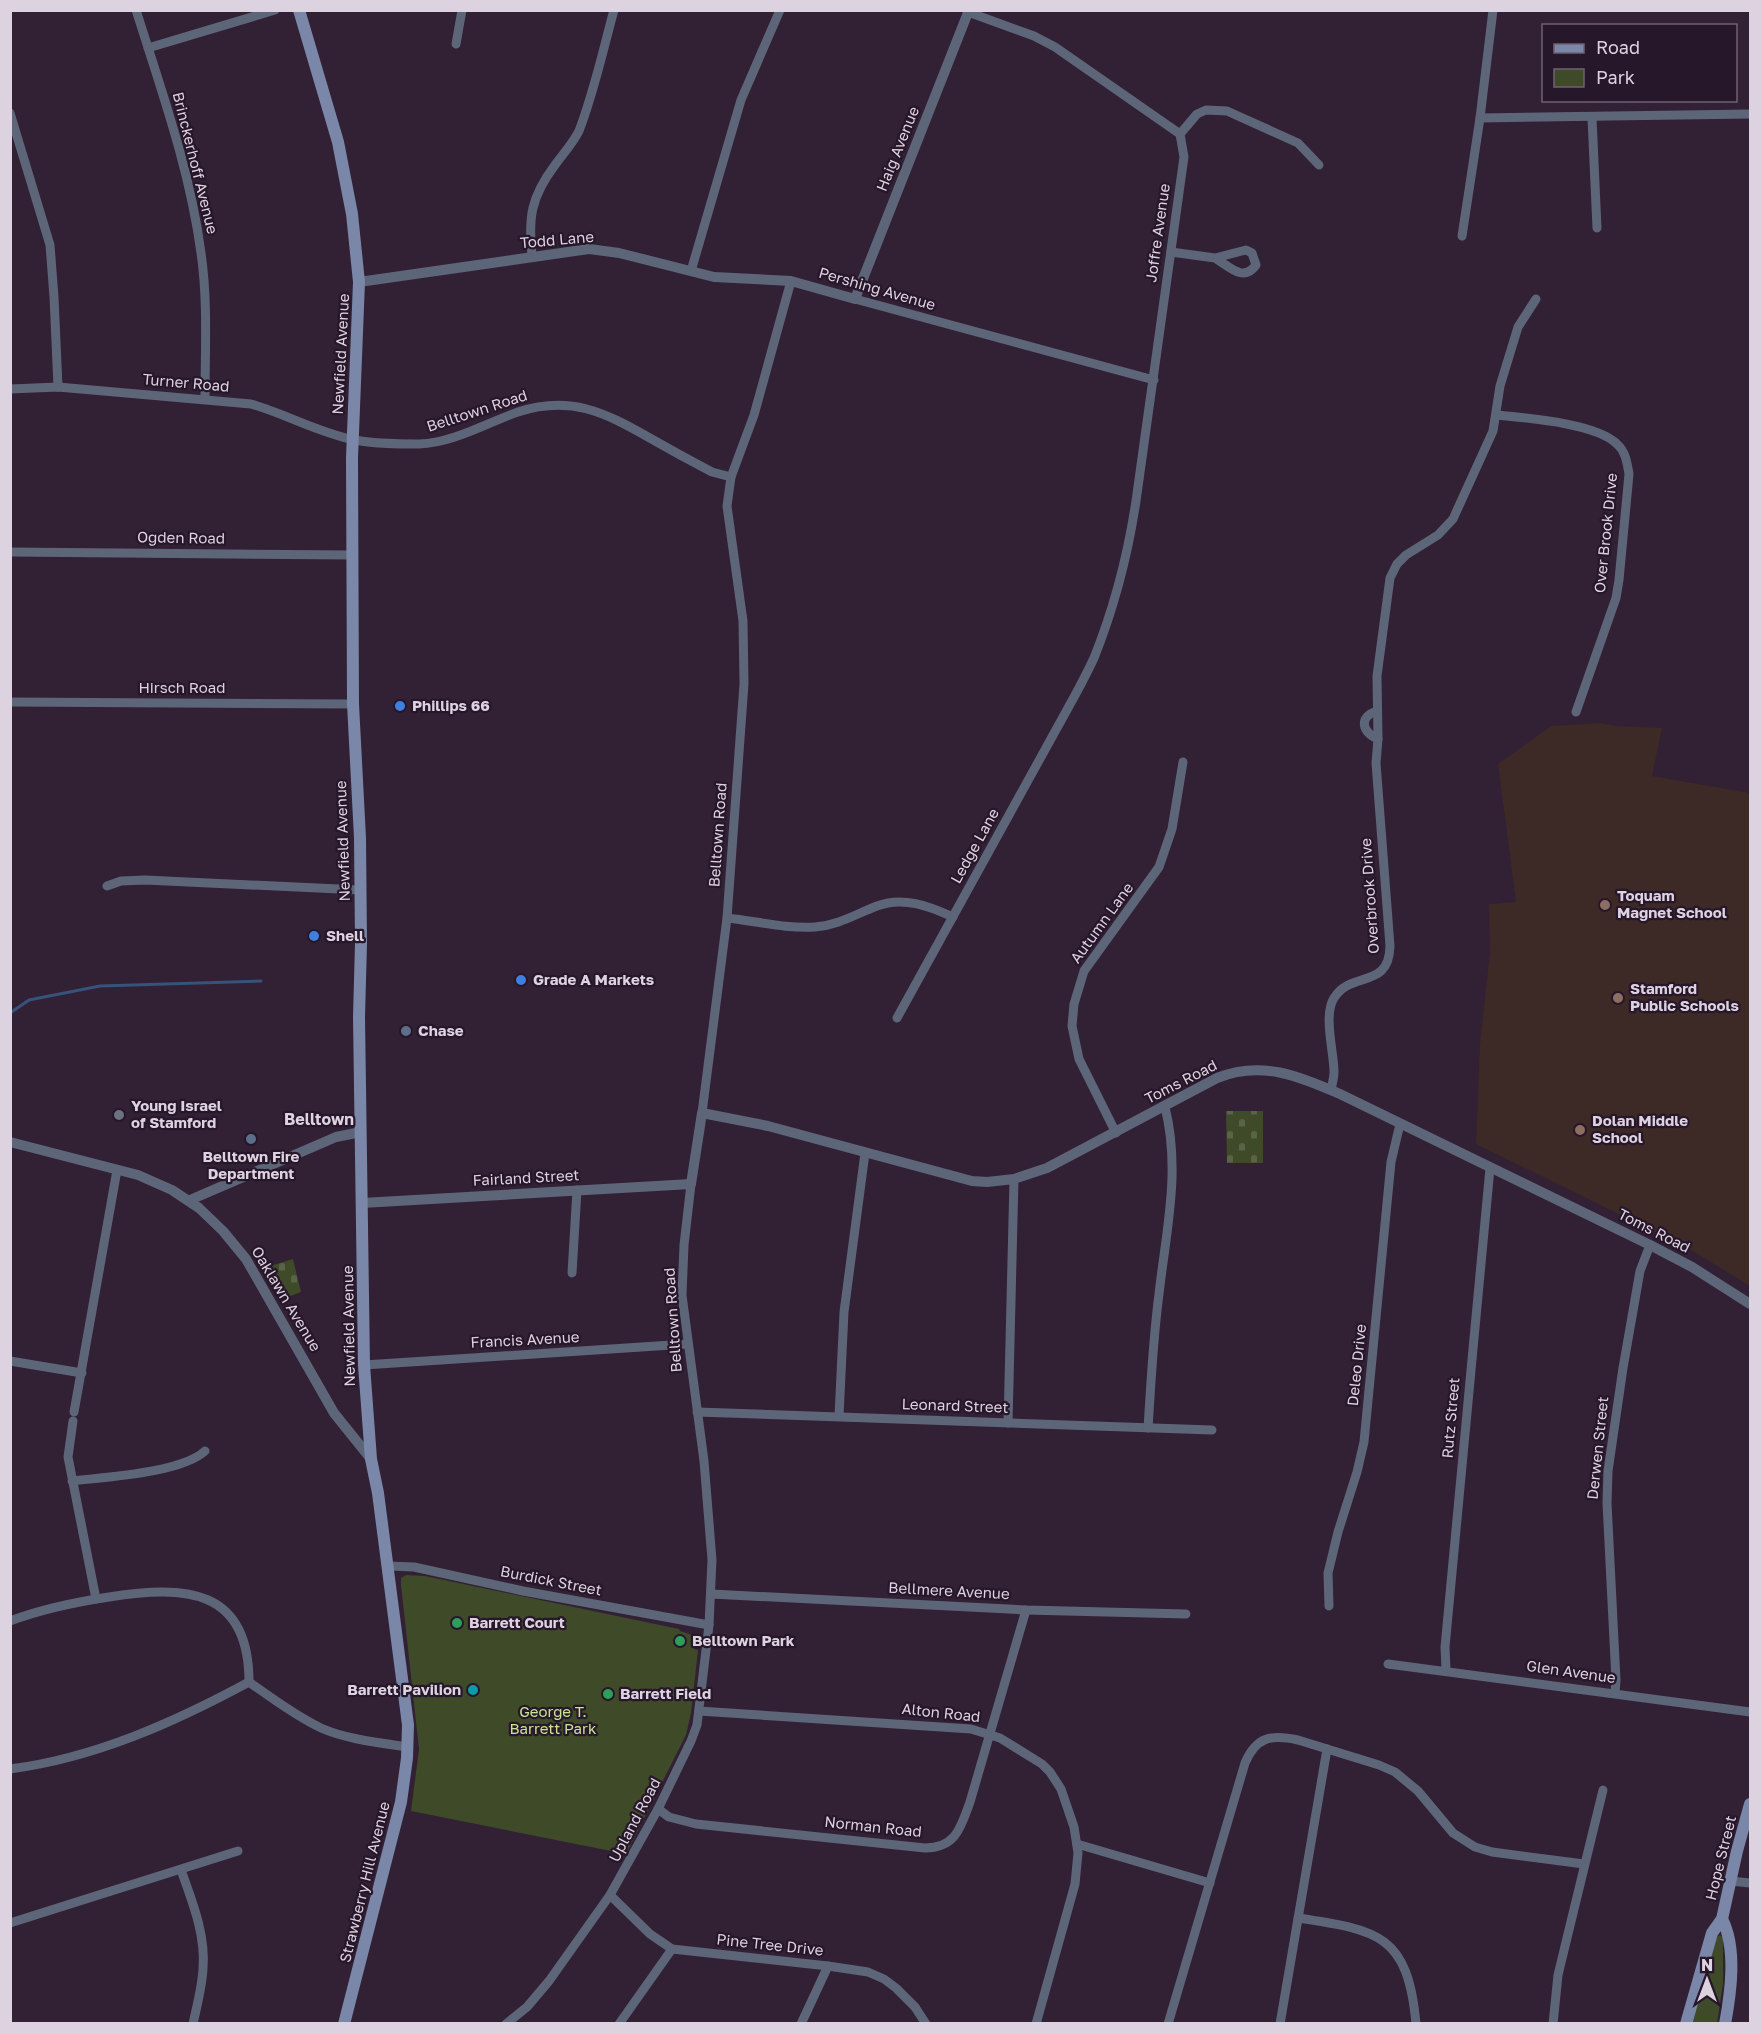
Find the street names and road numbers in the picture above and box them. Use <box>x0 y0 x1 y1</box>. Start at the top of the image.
street label: Brinckerhoff Avenue <box>170 90 222 236</box>
street label: Haig Avenue <box>872 103 922 194</box>
street label: Joffre Avenue <box>1141 182 1173 283</box>
street label: Todd Lane <box>519 227 595 251</box>
street label: Pershing Avenue <box>817 263 938 313</box>
street label: Newfield Avenue <box>328 293 352 415</box>
street label: Turner Road <box>142 369 230 395</box>
street label: Belltown Road <box>424 385 529 435</box>
street label: Over Brook Drive <box>1590 472 1620 594</box>
street label: Ogden Road <box>137 527 225 547</box>
street label: Hirsch Road <box>138 678 226 696</box>
street label: Newfield Avenue <box>331 780 353 902</box>
street label: Belltown Road <box>704 782 730 888</box>
street label: Ledge Lane <box>946 805 1002 886</box>
street label: Overbrook Drive <box>1356 837 1382 955</box>
street label: Autumn Lane <box>1066 878 1137 966</box>
street label: Toms Road <box>1141 1055 1220 1107</box>
street label: Fairland Street <box>472 1165 580 1189</box>
street label: Toms Road <box>1615 1204 1694 1256</box>
street label: Oaklawn Avenue <box>248 1243 325 1354</box>
street label: Newfield Avenue <box>338 1265 358 1387</box>
street label: Belltown Road <box>659 1267 685 1373</box>
street label: Deleo Drive <box>1343 1323 1369 1407</box>
street label: Francis Avenue <box>470 1327 580 1351</box>
street label: Rutz Street <box>1438 1377 1463 1459</box>
street label: Leonard Street <box>901 1394 1009 1416</box>
street label: Derwen Street <box>1583 1396 1611 1500</box>
street label: Burdick Street <box>499 1561 603 1599</box>
street label: Bellmere Avenue <box>888 1578 1010 1602</box>
street label: Glen Avenue <box>1525 1656 1617 1686</box>
street label: Alton Road <box>901 1699 981 1725</box>
street label: Upland Road <box>604 1775 664 1865</box>
street label: Strawberry Hill Avenue <box>335 1799 393 1964</box>
street label: Norman Road <box>824 1812 923 1840</box>
street label: Hope Street <box>1701 1814 1739 1902</box>
street label: Pine Tree Drive <box>716 1929 825 1959</box>

